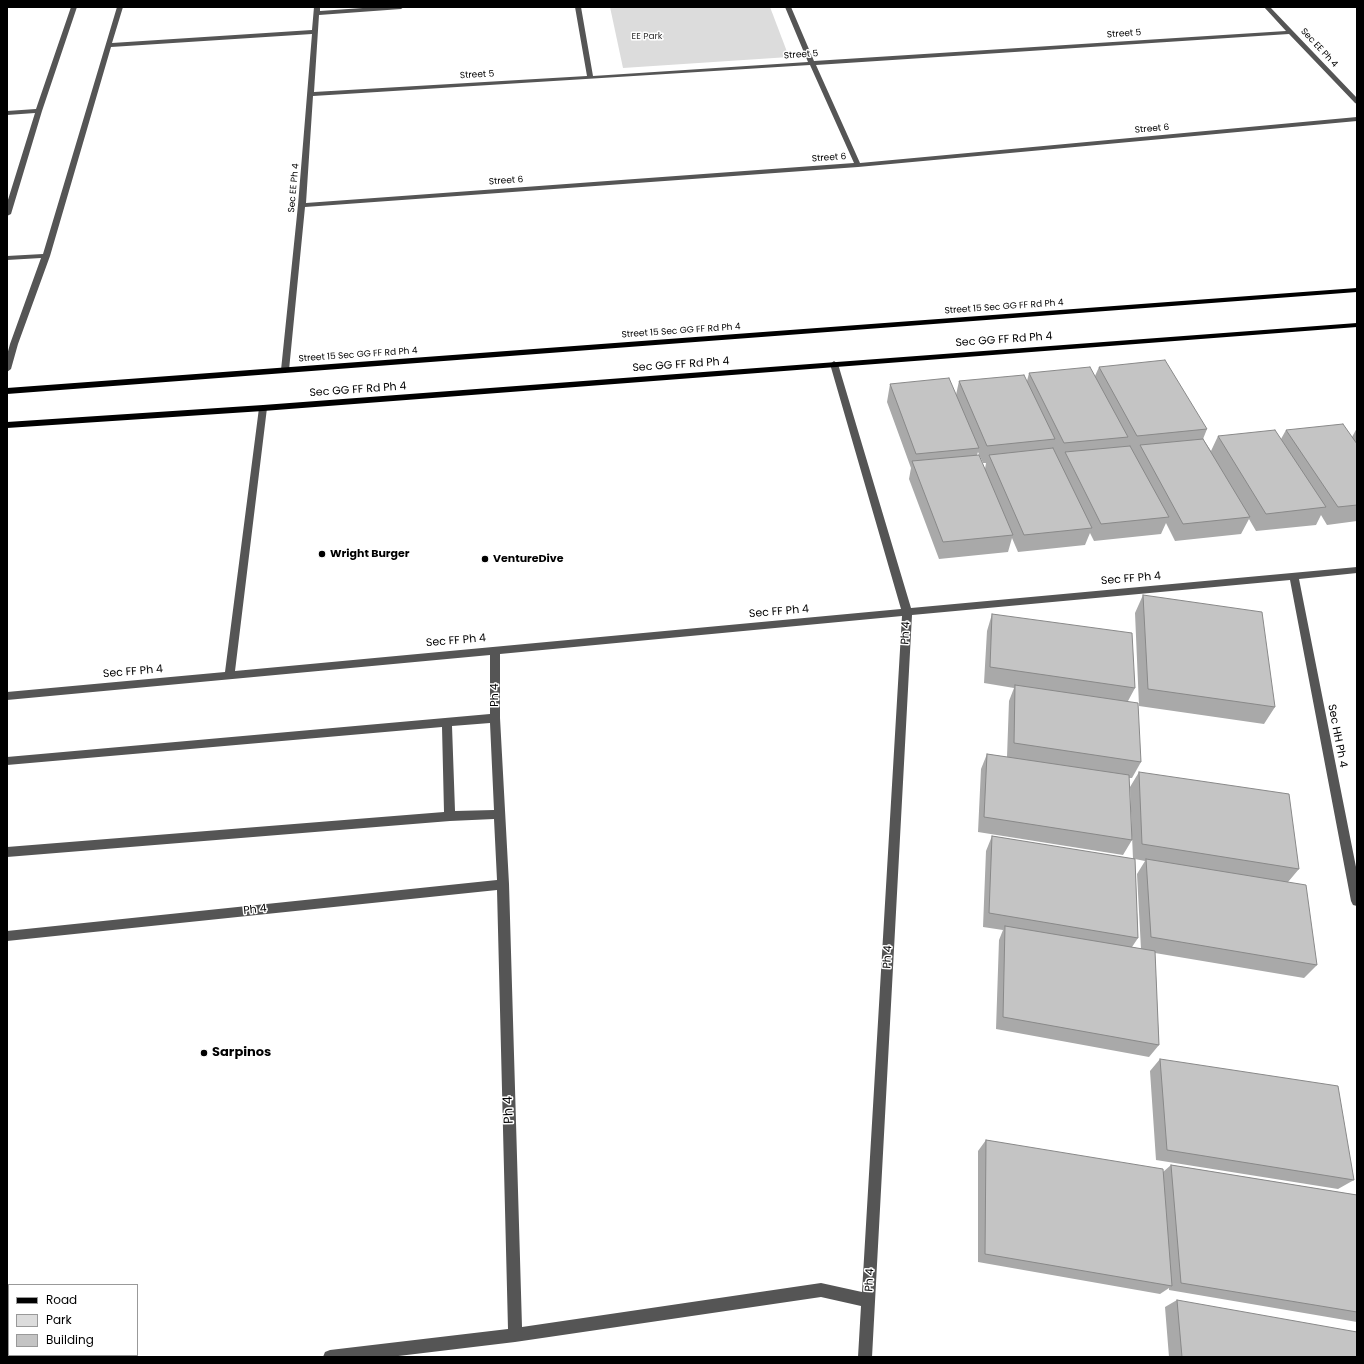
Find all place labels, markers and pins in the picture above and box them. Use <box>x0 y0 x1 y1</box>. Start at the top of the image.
place label: Wright Burger <box>330 547 410 561</box>
marker: Wright Burger <box>317 549 327 559</box>
place label: VentureDive <box>493 552 563 566</box>
marker: VentureDive <box>480 554 490 564</box>
place label: Sarpinos <box>212 1045 271 1061</box>
marker: Sarpinos <box>199 1048 209 1058</box>

